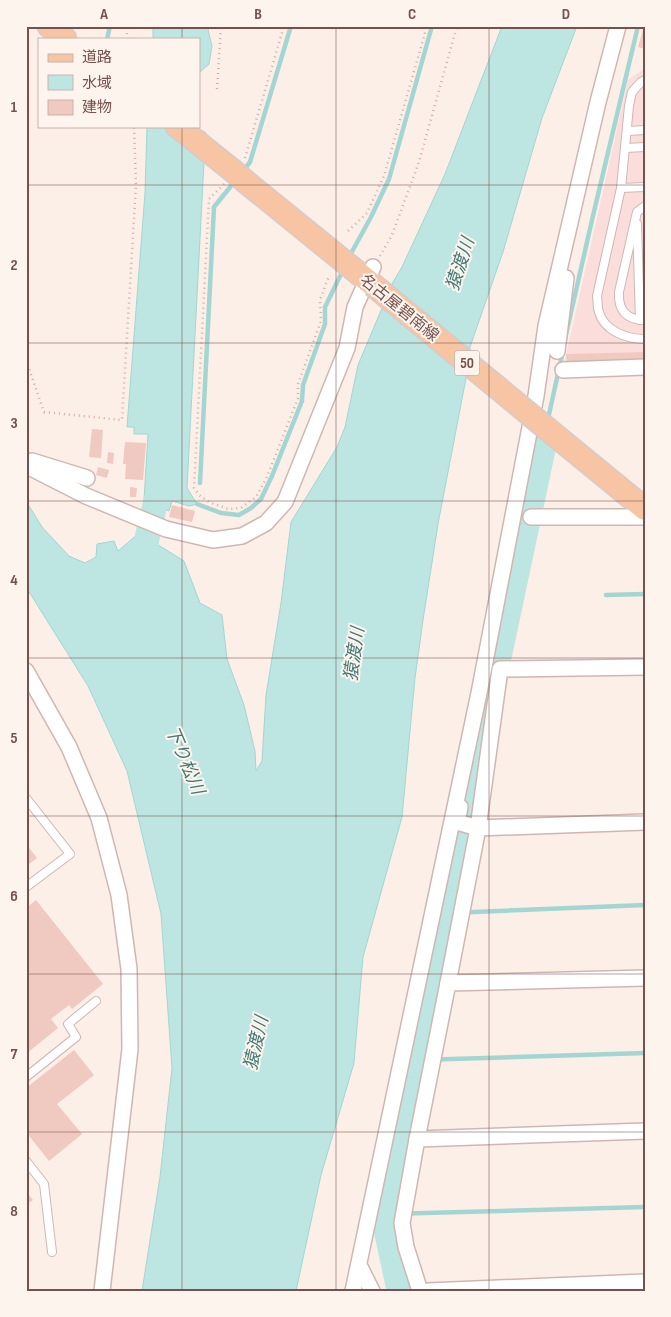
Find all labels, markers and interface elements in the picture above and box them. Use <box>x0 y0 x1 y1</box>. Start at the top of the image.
text: A <box>99 5 108 24</box>
text: B <box>254 5 262 24</box>
text: C <box>408 5 416 24</box>
text: D <box>562 5 570 24</box>
legend <box>38 38 200 128</box>
text: 道路 <box>82 48 112 67</box>
text: 水域 <box>82 74 112 93</box>
text: 1 <box>11 98 18 117</box>
text: 建物 <box>82 98 112 117</box>
water label: 猿渡川 <box>442 233 479 293</box>
text: 2 <box>10 256 18 275</box>
street label: 名古屋碧南線 <box>356 271 442 346</box>
road number: 50 <box>454 350 480 376</box>
text: 3 <box>10 414 18 433</box>
text: 4 <box>10 571 18 590</box>
water label: 猿渡川 <box>340 624 369 682</box>
water label: 下り松川 <box>161 723 209 799</box>
text: 5 <box>10 729 18 748</box>
text: 6 <box>10 887 18 906</box>
water label: 猿渡川 <box>240 1012 273 1072</box>
text: 7 <box>11 1045 18 1064</box>
text: 8 <box>10 1202 18 1221</box>

